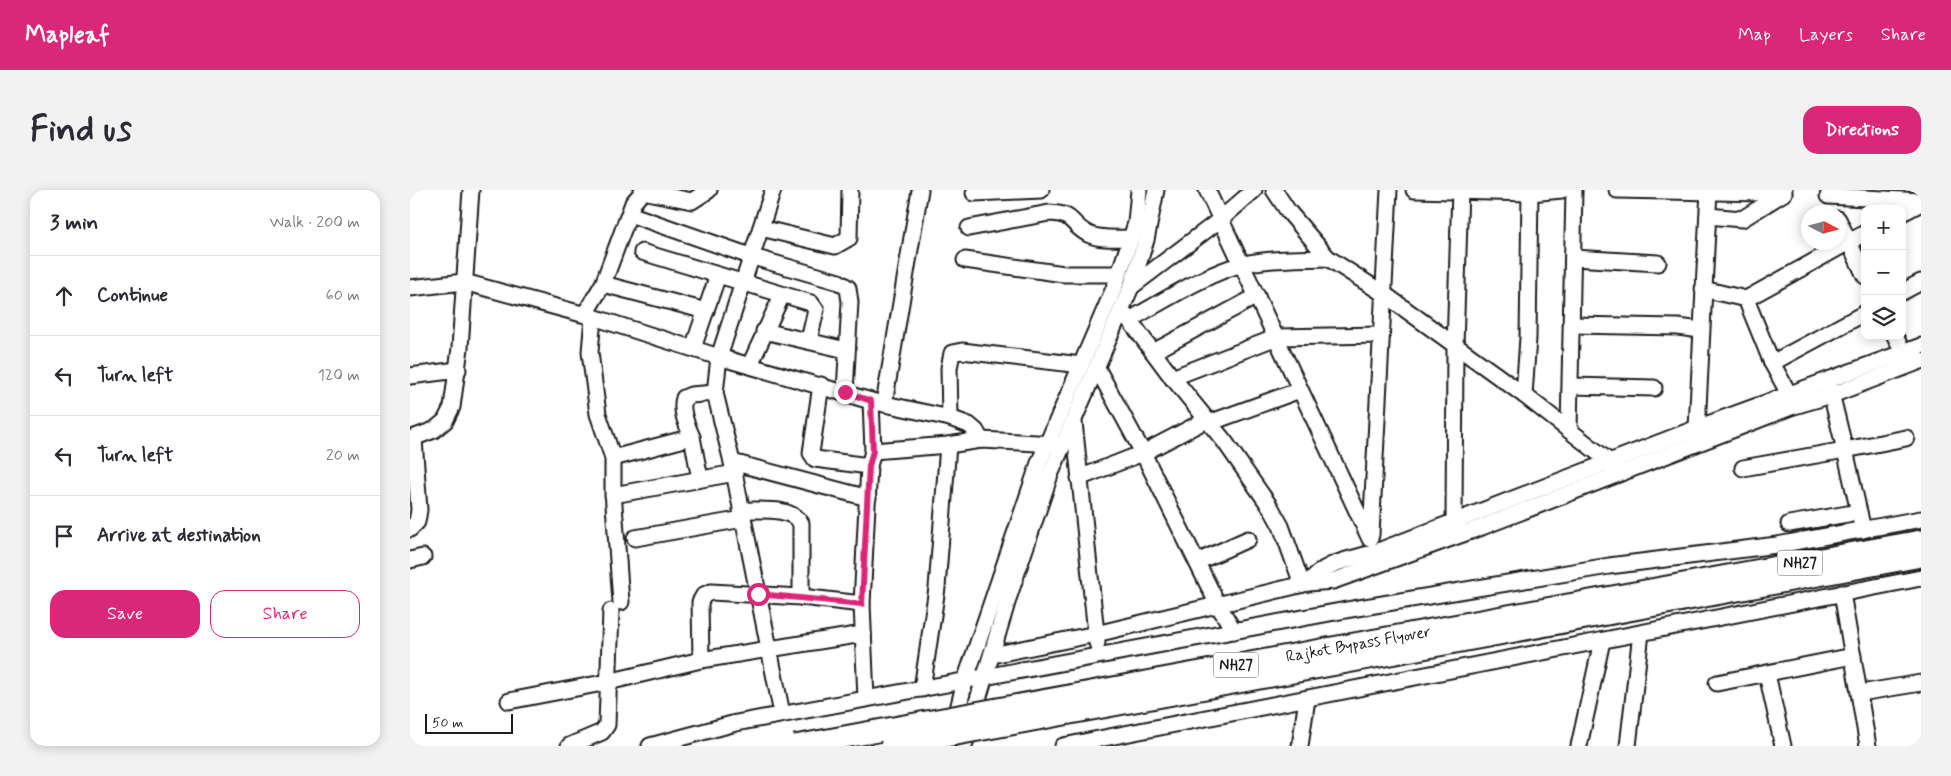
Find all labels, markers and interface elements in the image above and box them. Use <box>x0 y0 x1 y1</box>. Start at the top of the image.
text: Mapleaf <box>25 20 110 51</box>
text: Map <box>1738 23 1771 47</box>
text: Layers <box>1799 23 1853 47</box>
text: Share <box>1881 23 1926 47</box>
button: Directions <box>1803 106 1921 154</box>
text: Find us <box>30 107 132 153</box>
north arrow <box>1801 205 1846 250</box>
map controls <box>1861 205 1906 340</box>
button: + <box>1861 205 1906 250</box>
text: 3 min <box>50 209 98 237</box>
text: Walk · 200 m <box>269 212 360 233</box>
button: − <box>1861 250 1906 295</box>
icon: ahead <box>50 282 78 310</box>
text: Continue <box>97 283 168 308</box>
text: 60 m <box>326 285 360 306</box>
button: layers <box>1861 295 1906 340</box>
icon: left <box>50 362 78 390</box>
text: Turn left <box>97 363 173 388</box>
text: 120 m <box>318 365 360 386</box>
route end <box>834 381 857 404</box>
icon: left <box>50 442 78 470</box>
text: Turn left <box>97 443 173 468</box>
text: 20 m <box>326 445 360 466</box>
icon: arrive <box>50 522 78 550</box>
text: Arrive at destination <box>97 523 261 548</box>
road number: NH27 <box>1778 550 1822 576</box>
route start <box>747 583 770 606</box>
button: Save <box>50 590 200 638</box>
button: Share <box>210 590 360 638</box>
street label: Rajkot Bypass Flyover <box>1284 621 1433 668</box>
road number: NH27 <box>1214 652 1258 678</box>
scale bar <box>425 711 512 734</box>
text: 50 m <box>432 714 463 732</box>

